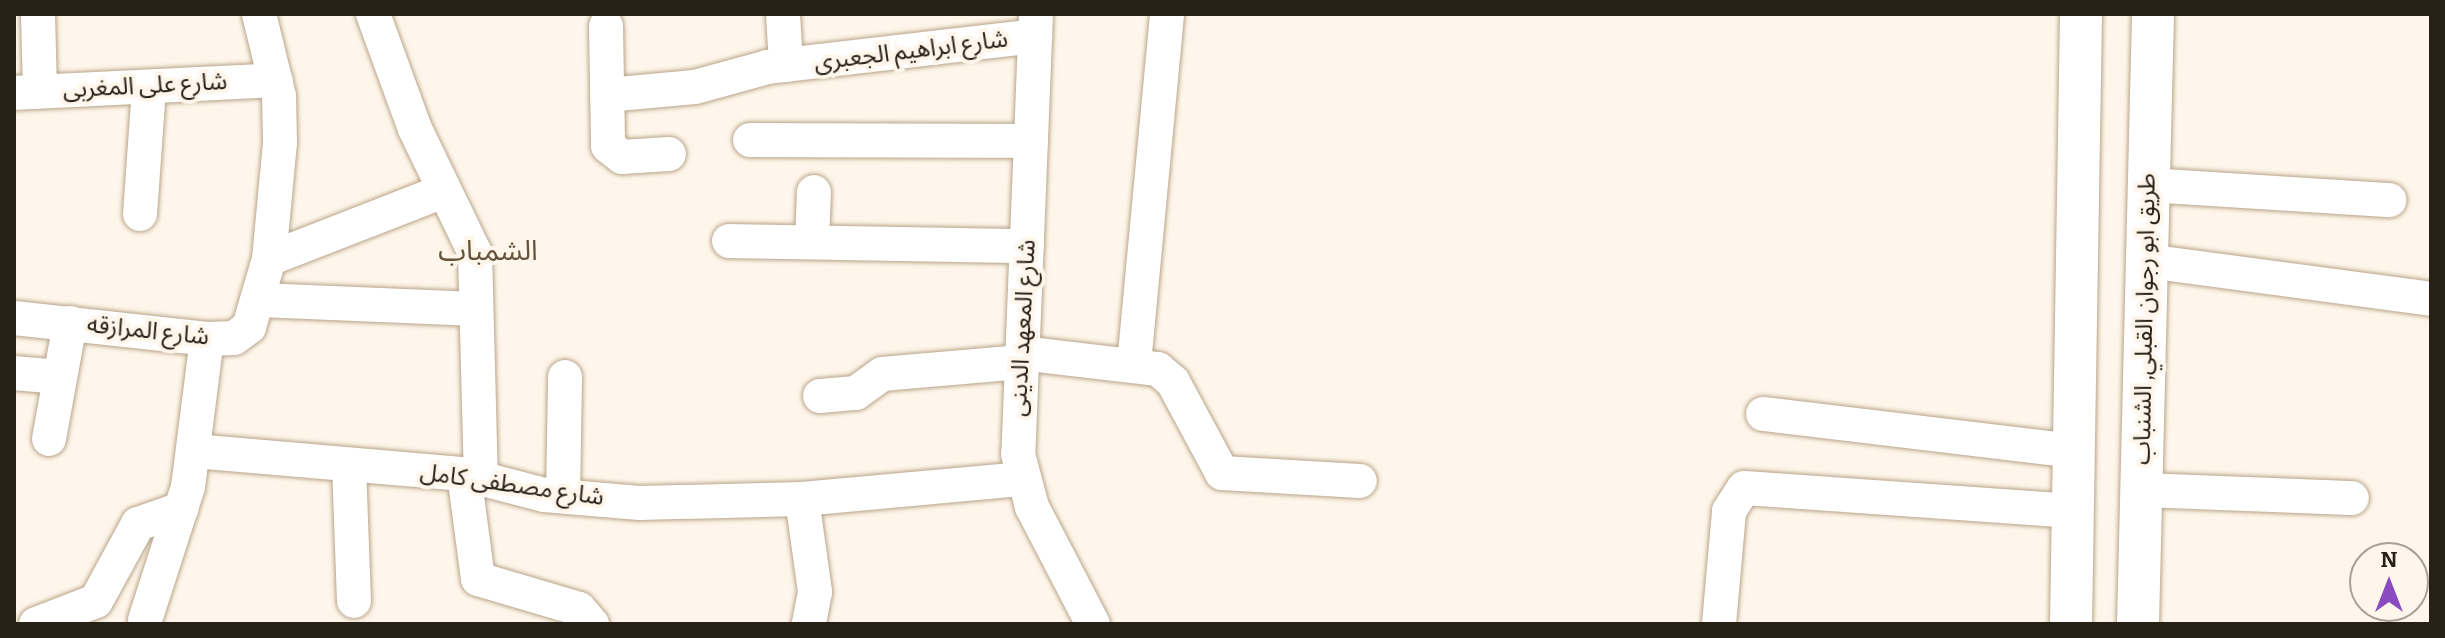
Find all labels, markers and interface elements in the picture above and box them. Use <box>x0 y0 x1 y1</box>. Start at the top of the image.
street label: شارع ابراهيم الجعبرى <box>812 25 1010 77</box>
street label: شارع على المغربى <box>62 67 228 105</box>
street label: طريق ابو رجوان القبلي, الشنباب <box>2128 173 2162 465</box>
district label: الشمباب <box>438 234 538 268</box>
street label: شارع المعهد الدينى <box>1004 239 1042 417</box>
street label: شارع المرازقه <box>86 310 210 352</box>
street label: شارع مصطفى كامل <box>418 458 606 512</box>
north arrow <box>2349 542 2429 622</box>
text: N <box>2381 546 2397 573</box>

